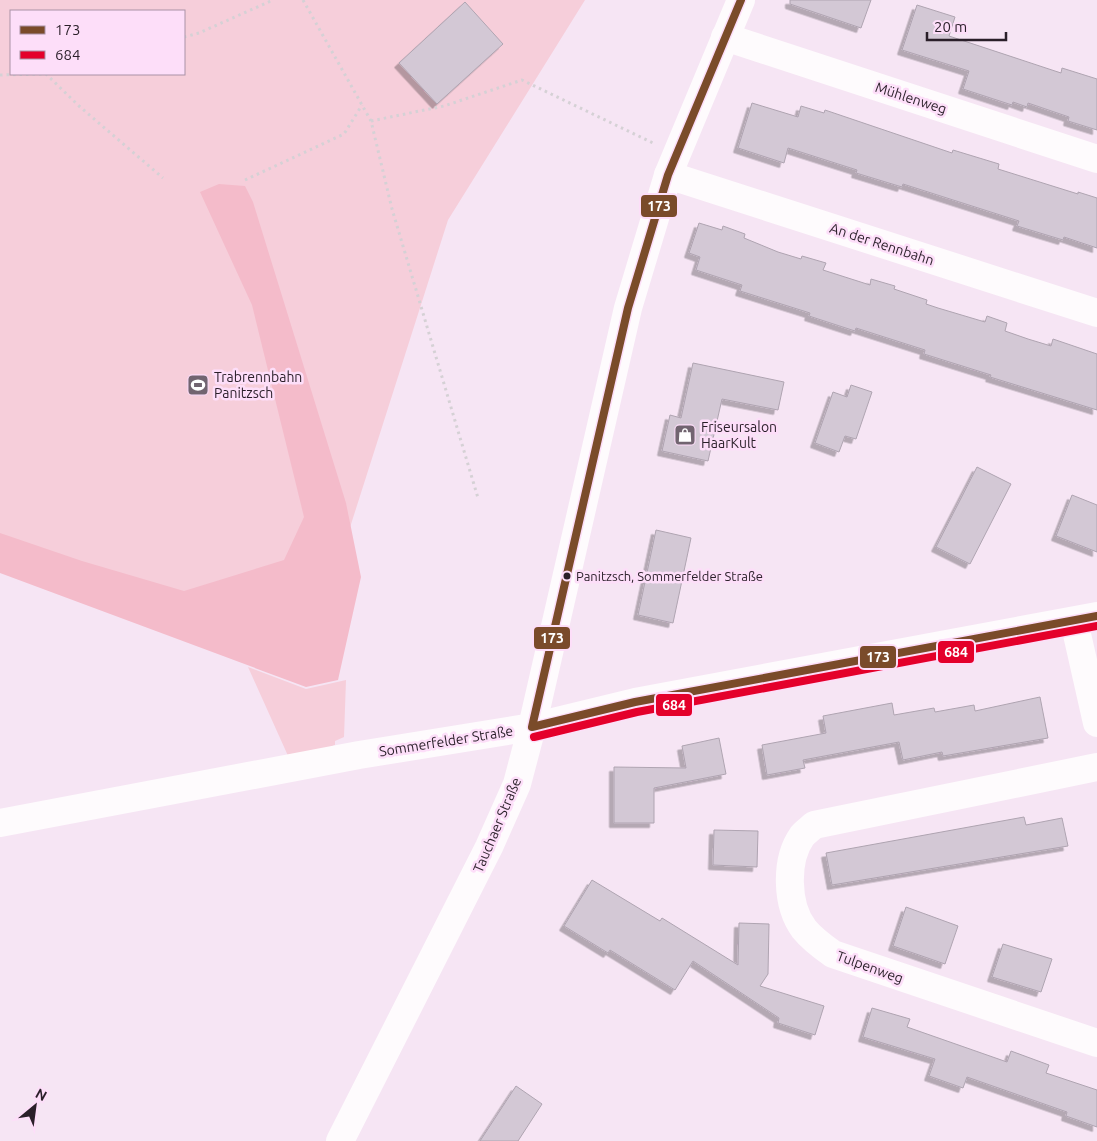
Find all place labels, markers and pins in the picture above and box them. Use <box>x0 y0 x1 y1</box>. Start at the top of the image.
place label: Trabrennbahn Panitzsch <box>214 369 302 401</box>
sports icon: Trabrennbahn Panitzsch <box>186 373 210 397</box>
place label: Friseursalon HaarKult <box>701 419 777 451</box>
shop icon: Friseursalon HaarKult <box>673 423 697 447</box>
place label: Panitzsch, Sommerfelder Straße <box>576 569 763 584</box>
marker: Panitzsch, Sommerfelder Straße <box>562 571 572 581</box>

